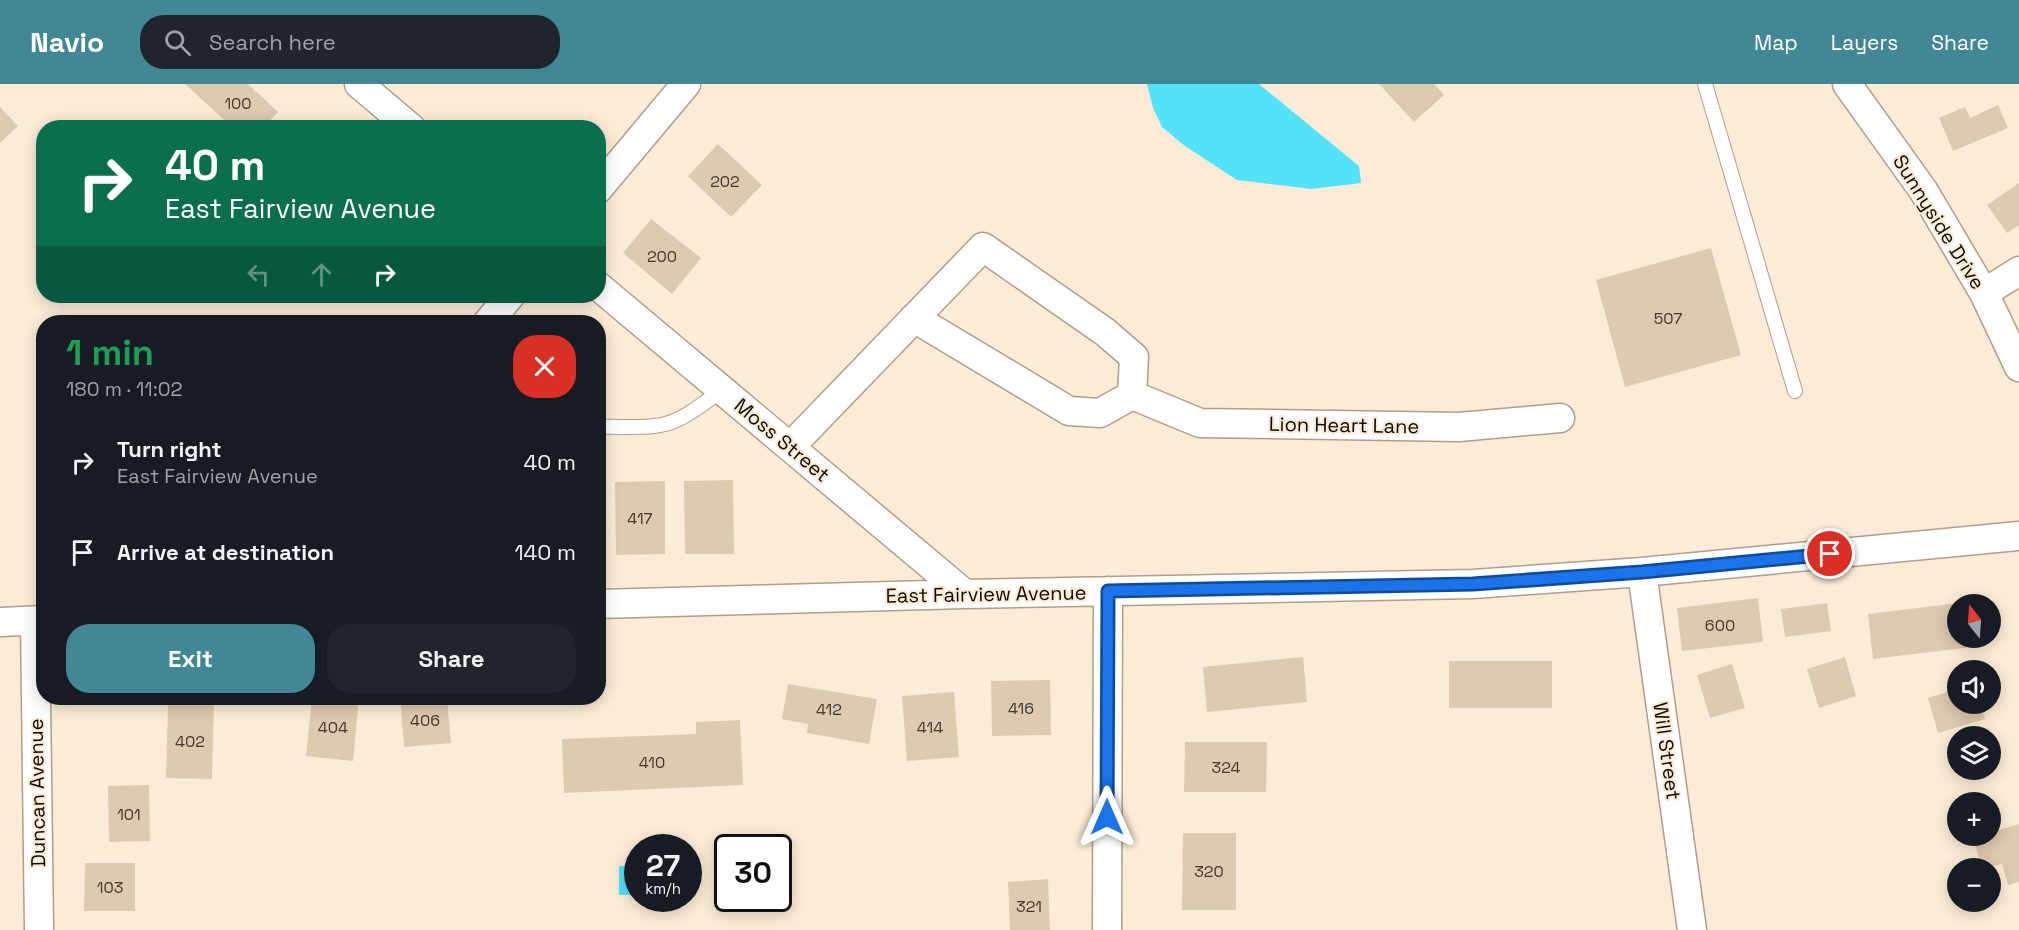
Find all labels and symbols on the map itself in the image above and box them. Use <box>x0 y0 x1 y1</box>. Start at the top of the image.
house number: 100 <box>224 93 252 114</box>
street label: Sunnyside Drive <box>1887 150 1991 294</box>
house number: 202 <box>710 171 740 192</box>
house number: 200 <box>647 246 677 267</box>
house number: 507 <box>1654 308 1682 329</box>
street label: Moss Street <box>729 392 835 488</box>
street label: Lion Heart Lane <box>1269 411 1419 439</box>
house number: 417 <box>627 508 653 529</box>
pin <box>1804 528 1855 579</box>
street label: East Fairview Avenue <box>885 579 1087 609</box>
north arrow <box>1947 594 2001 648</box>
house number: 600 <box>1705 615 1735 636</box>
house number: 416 <box>1008 698 1034 719</box>
house number: 412 <box>816 699 842 720</box>
street label: Will Street <box>1647 700 1687 802</box>
house number: 406 <box>410 710 440 731</box>
house number: 404 <box>318 717 348 738</box>
house number: 414 <box>917 717 943 738</box>
street label: Duncan Avenue <box>23 718 51 868</box>
house number: 402 <box>175 731 205 752</box>
house number: 410 <box>639 752 665 773</box>
house number: 324 <box>1212 757 1240 778</box>
position arrow <box>1075 785 1139 849</box>
house number: 101 <box>117 804 141 825</box>
speed limit sign: 30 <box>714 834 792 912</box>
house number: 320 <box>1194 861 1224 882</box>
house number: 103 <box>97 877 123 898</box>
house number: 321 <box>1016 896 1042 917</box>

